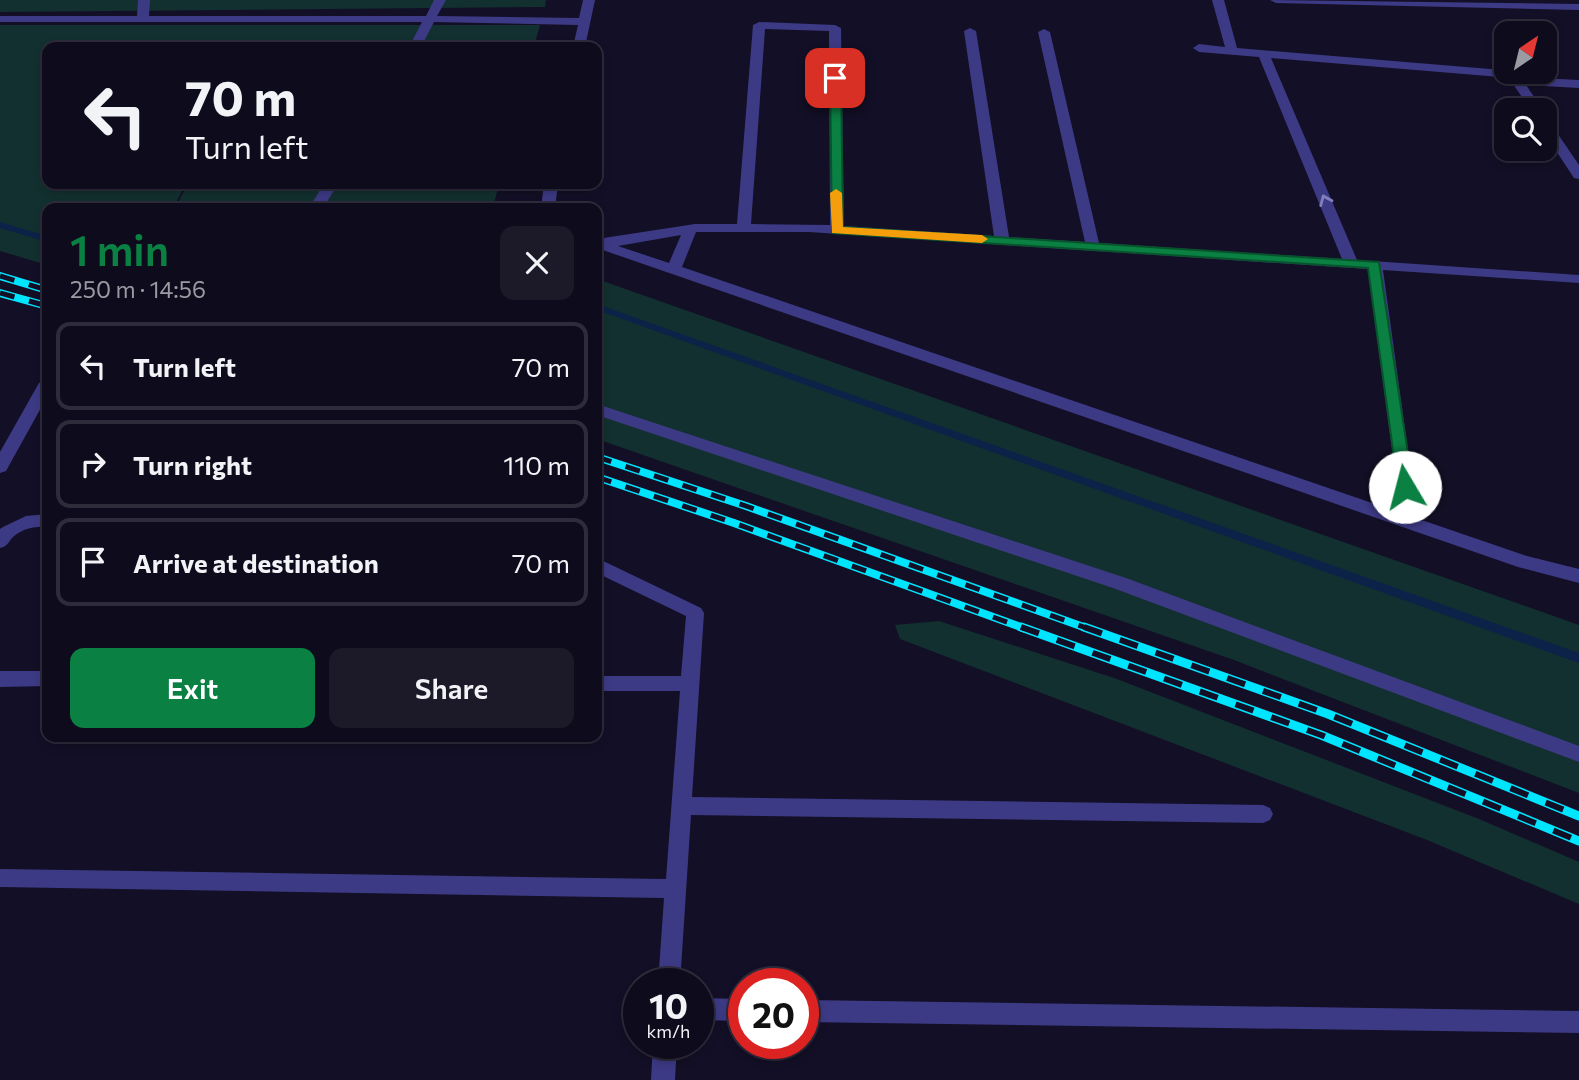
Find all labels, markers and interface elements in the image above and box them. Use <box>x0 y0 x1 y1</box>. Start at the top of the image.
north arrow <box>1494 21 1558 84</box>
map controls <box>1494 21 1557 161</box>
pin <box>805 48 865 108</box>
icon: arrive <box>816 59 854 97</box>
text: 70 m <box>185 66 296 126</box>
icon: left <box>70 70 161 161</box>
button: search <box>1494 98 1557 161</box>
text: Turn left <box>185 126 309 166</box>
one-way arrow <box>1319 195 1333 207</box>
text: 1 min <box>70 223 169 275</box>
button: close <box>500 226 574 300</box>
text: 250 m · 14:56 <box>70 275 206 303</box>
icon: left <box>74 347 112 385</box>
text: Turn left <box>133 351 236 382</box>
text: 70 m <box>512 351 570 382</box>
icon: right <box>74 445 112 483</box>
text: Turn right <box>133 449 252 480</box>
text: 110 m <box>503 449 570 480</box>
position arrow <box>1368 450 1442 524</box>
icon: arrive <box>74 543 112 581</box>
text: Arrive at destination <box>133 547 379 578</box>
text: 70 m <box>512 547 570 578</box>
button: Exit <box>70 648 315 728</box>
button: Share <box>329 648 574 728</box>
speed limit sign: 20 <box>728 968 819 1059</box>
text: 10 <box>649 983 688 1026</box>
text: km/h <box>647 1020 690 1042</box>

